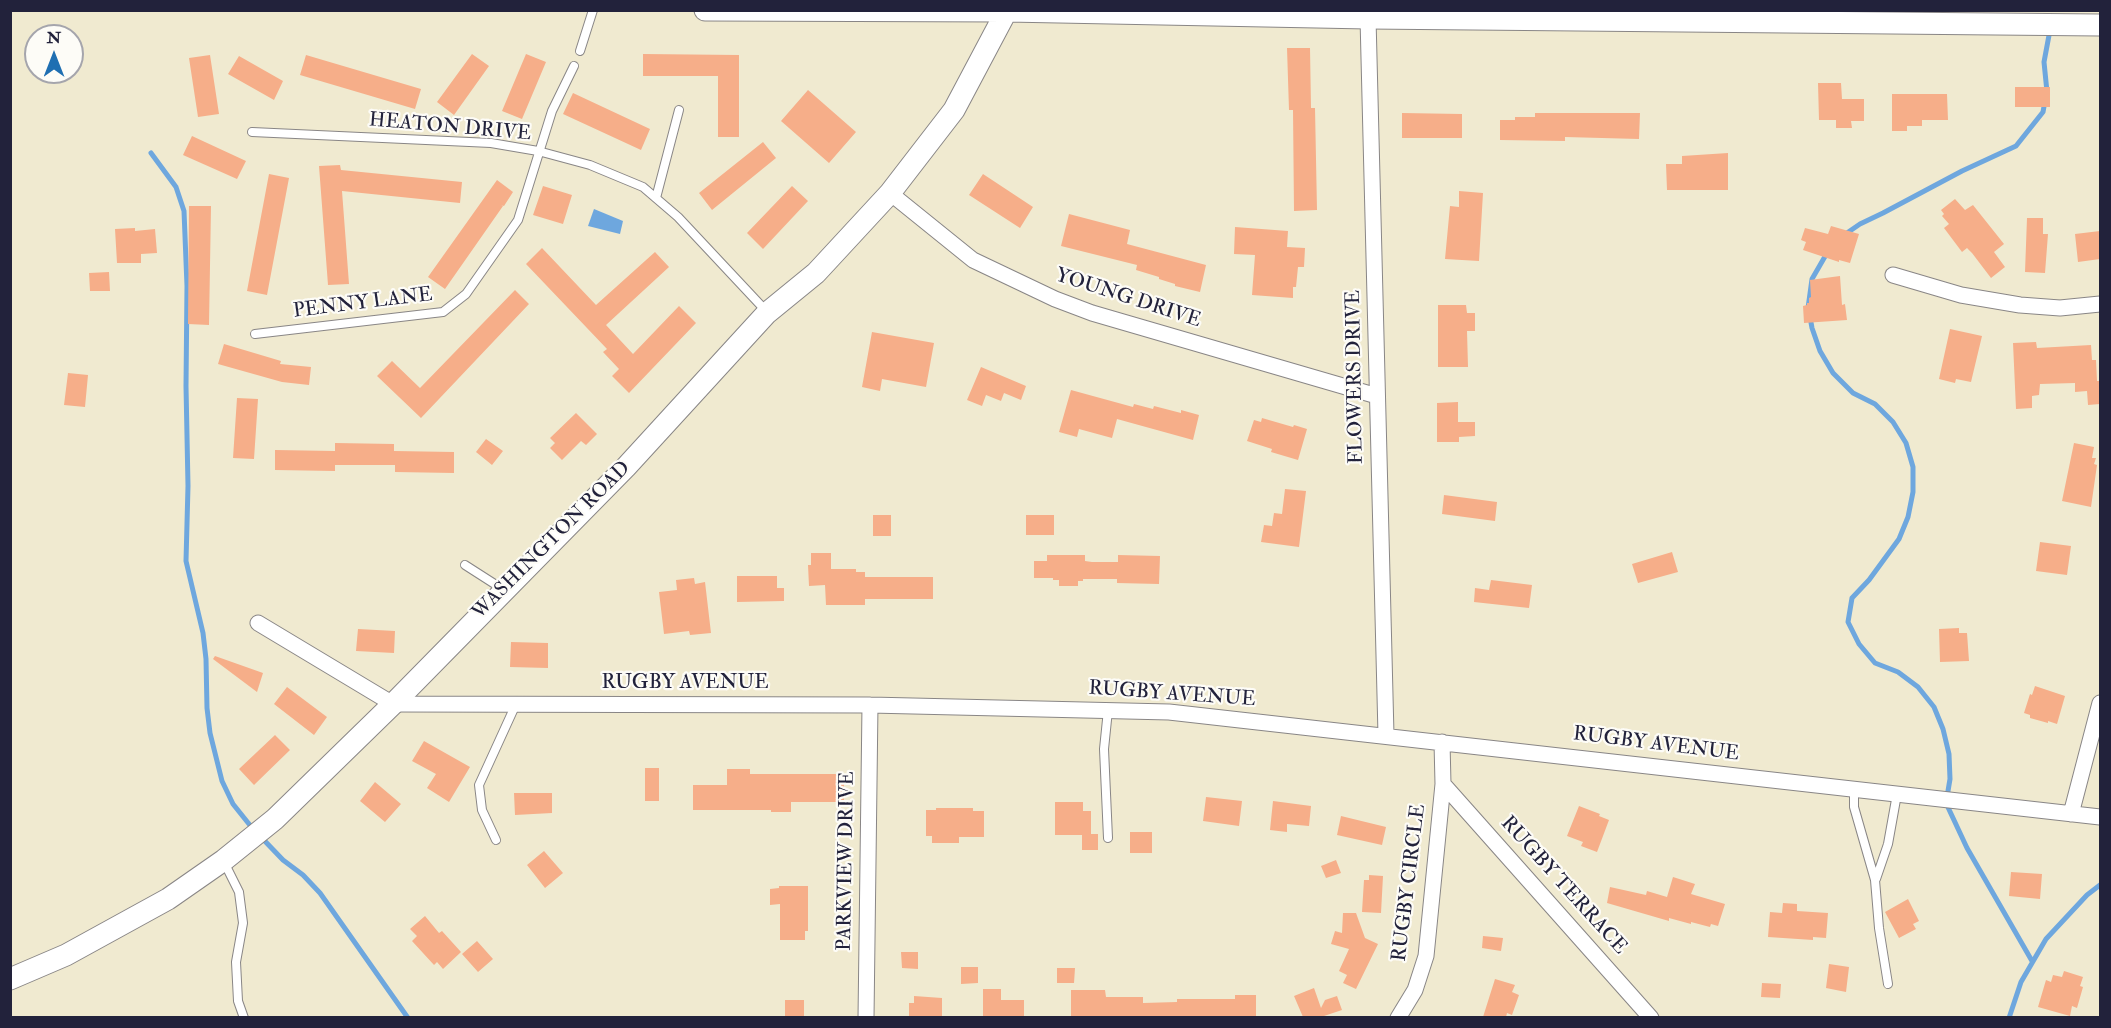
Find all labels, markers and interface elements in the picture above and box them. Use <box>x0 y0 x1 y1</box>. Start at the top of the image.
north arrow <box>24 24 84 84</box>
text: N <box>47 28 61 48</box>
street label: HEATON DRIVE <box>368 109 532 147</box>
street label: YOUNG DRIVE <box>1052 264 1204 334</box>
street label: PENNY LANE <box>292 284 434 324</box>
street label: FLOWERS DRIVE <box>1342 290 1370 464</box>
street label: WASHINGTON ROAD <box>468 457 636 625</box>
street label: RUGBY AVENUE <box>601 672 769 696</box>
street label: RUGBY AVENUE <box>1088 677 1256 713</box>
street label: RUGBY AVENUE <box>1572 723 1740 767</box>
street label: PARKVIEW DRIVE <box>833 771 861 951</box>
street label: RUGBY CIRCLE <box>1388 803 1432 963</box>
street label: RUGBY TERRACE <box>1495 812 1631 960</box>

